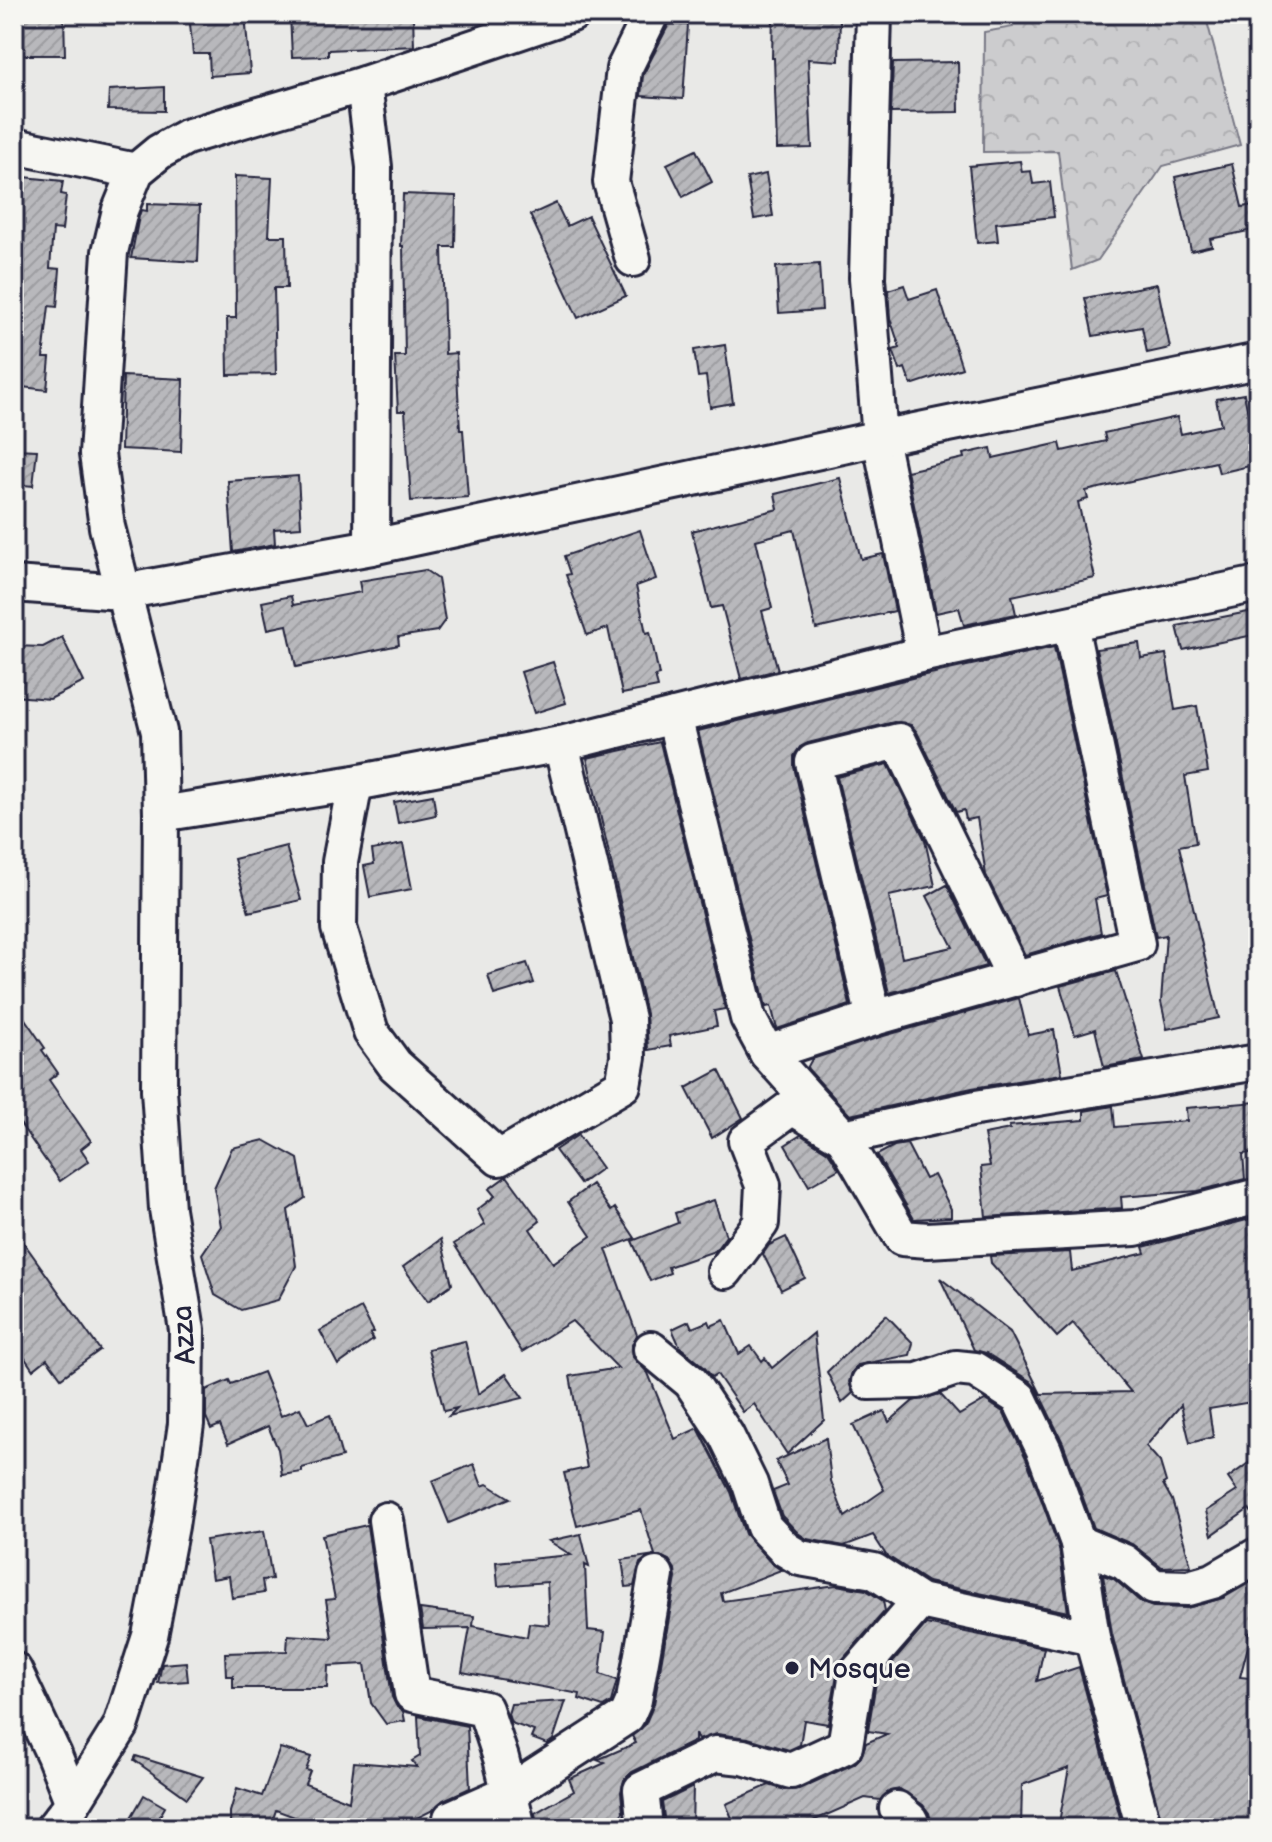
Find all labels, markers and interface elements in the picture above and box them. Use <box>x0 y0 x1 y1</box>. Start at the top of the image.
street label: Azza <box>166 1304 203 1366</box>
place label: Mosque <box>808 1653 910 1686</box>
marker: Mosque <box>783 1659 801 1677</box>

